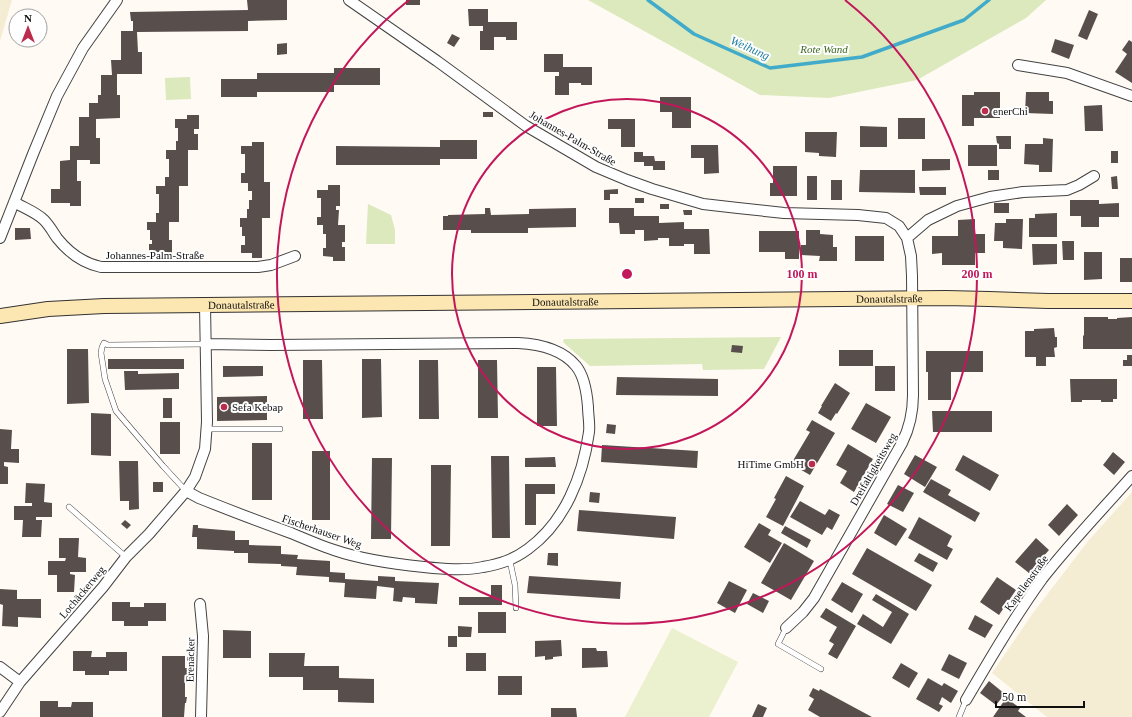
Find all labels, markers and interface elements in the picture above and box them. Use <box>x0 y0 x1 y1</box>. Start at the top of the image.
north arrow <box>8 8 48 48</box>
text: N <box>24 12 32 24</box>
water label: Weihung <box>728 33 772 63</box>
park label: Rote Wand <box>799 43 848 55</box>
place label: enerChi <box>993 105 1028 117</box>
marker: enerChi <box>980 106 990 116</box>
street label: Johannes-Palm-Straße <box>527 108 619 168</box>
street label: Johannes-Palm-Straße <box>106 249 204 261</box>
centre of rings <box>620 267 634 281</box>
text: 100 m <box>787 267 818 281</box>
text: 200 m <box>962 267 993 281</box>
street label: Donautalstraße <box>856 292 923 305</box>
street label: Donautalstraße <box>532 295 599 308</box>
street label: Donautalstraße <box>208 298 275 311</box>
place label: Sefa Kebap <box>232 401 284 413</box>
marker: Sefa Kebap <box>219 402 229 412</box>
street label: Dreifaltigkeitsweg <box>847 430 899 507</box>
place label: HiTime GmbH <box>737 458 804 470</box>
marker: HiTime GmbH <box>807 459 817 469</box>
street label: Fischerhauser Weg <box>281 512 364 550</box>
street label: Kapellenstraße <box>1002 553 1050 613</box>
street label: Lochäckerweg <box>57 563 108 621</box>
street label: Erenäcker <box>184 637 196 682</box>
scale bar <box>996 683 1084 709</box>
text: 50 m <box>1002 690 1027 704</box>

